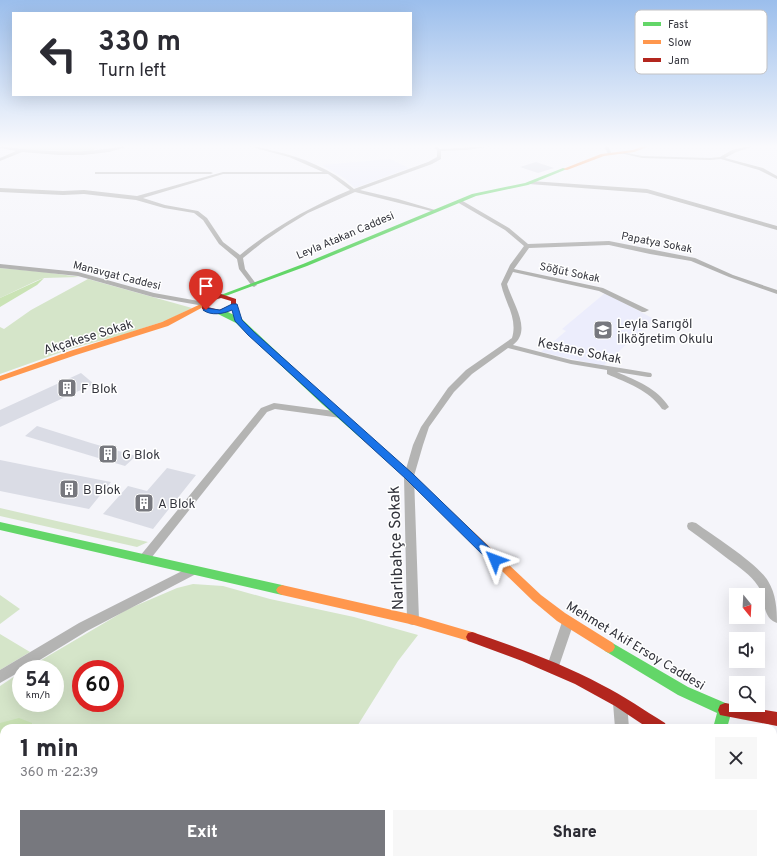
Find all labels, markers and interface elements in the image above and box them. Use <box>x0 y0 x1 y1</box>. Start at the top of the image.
legend <box>635 10 767 74</box>
text: Fast <box>668 18 688 32</box>
text: 330 m <box>98 25 181 61</box>
icon: left <box>32 28 84 80</box>
text: Slow <box>668 36 691 50</box>
text: Jam <box>668 54 689 68</box>
text: Turn left <box>98 60 166 83</box>
street label: Leyla Atakan Caddesi <box>294 209 397 263</box>
street label: Papatya Sokak <box>620 229 694 257</box>
street label: Manavgat Caddesi <box>71 258 162 294</box>
street label: Söğüt Sokak <box>538 260 602 286</box>
pin <box>189 269 223 310</box>
icon: arrive <box>195 275 217 297</box>
street label: Akçakese Sokak <box>42 317 136 359</box>
place label: Leyla Sarıgöl İlköğretim Okulu <box>617 317 713 348</box>
school or university icon: Leyla Sarıgöl İlköğretim Okulu <box>592 319 614 341</box>
street label: Kestane Sokak <box>536 335 623 369</box>
building icon: F Blok <box>56 377 78 399</box>
place label: F Blok <box>81 382 118 398</box>
building icon: G Blok <box>97 443 119 465</box>
place label: G Blok <box>122 448 160 464</box>
building icon: B Blok <box>58 478 80 500</box>
place label: B Blok <box>83 483 121 499</box>
street label: Narlıbahçe Sokak <box>385 485 409 610</box>
building icon: A Blok <box>133 492 155 514</box>
place label: A Blok <box>158 497 196 513</box>
position arrow <box>474 539 516 581</box>
north arrow <box>729 588 765 624</box>
map controls <box>729 588 765 712</box>
street label: Mehmet Akif Ersoy Caddesi <box>563 599 707 695</box>
button: sound <box>729 632 765 668</box>
speed limit sign: 60 <box>72 660 124 712</box>
text: 54 <box>25 668 51 694</box>
button: search <box>729 676 765 712</box>
text: km/h <box>26 689 50 702</box>
text: 1 min <box>20 735 79 765</box>
button: close <box>715 737 757 779</box>
text: 360 m · 22:39 <box>20 765 98 781</box>
button: Exit <box>20 810 385 856</box>
button: Share <box>393 810 757 856</box>

